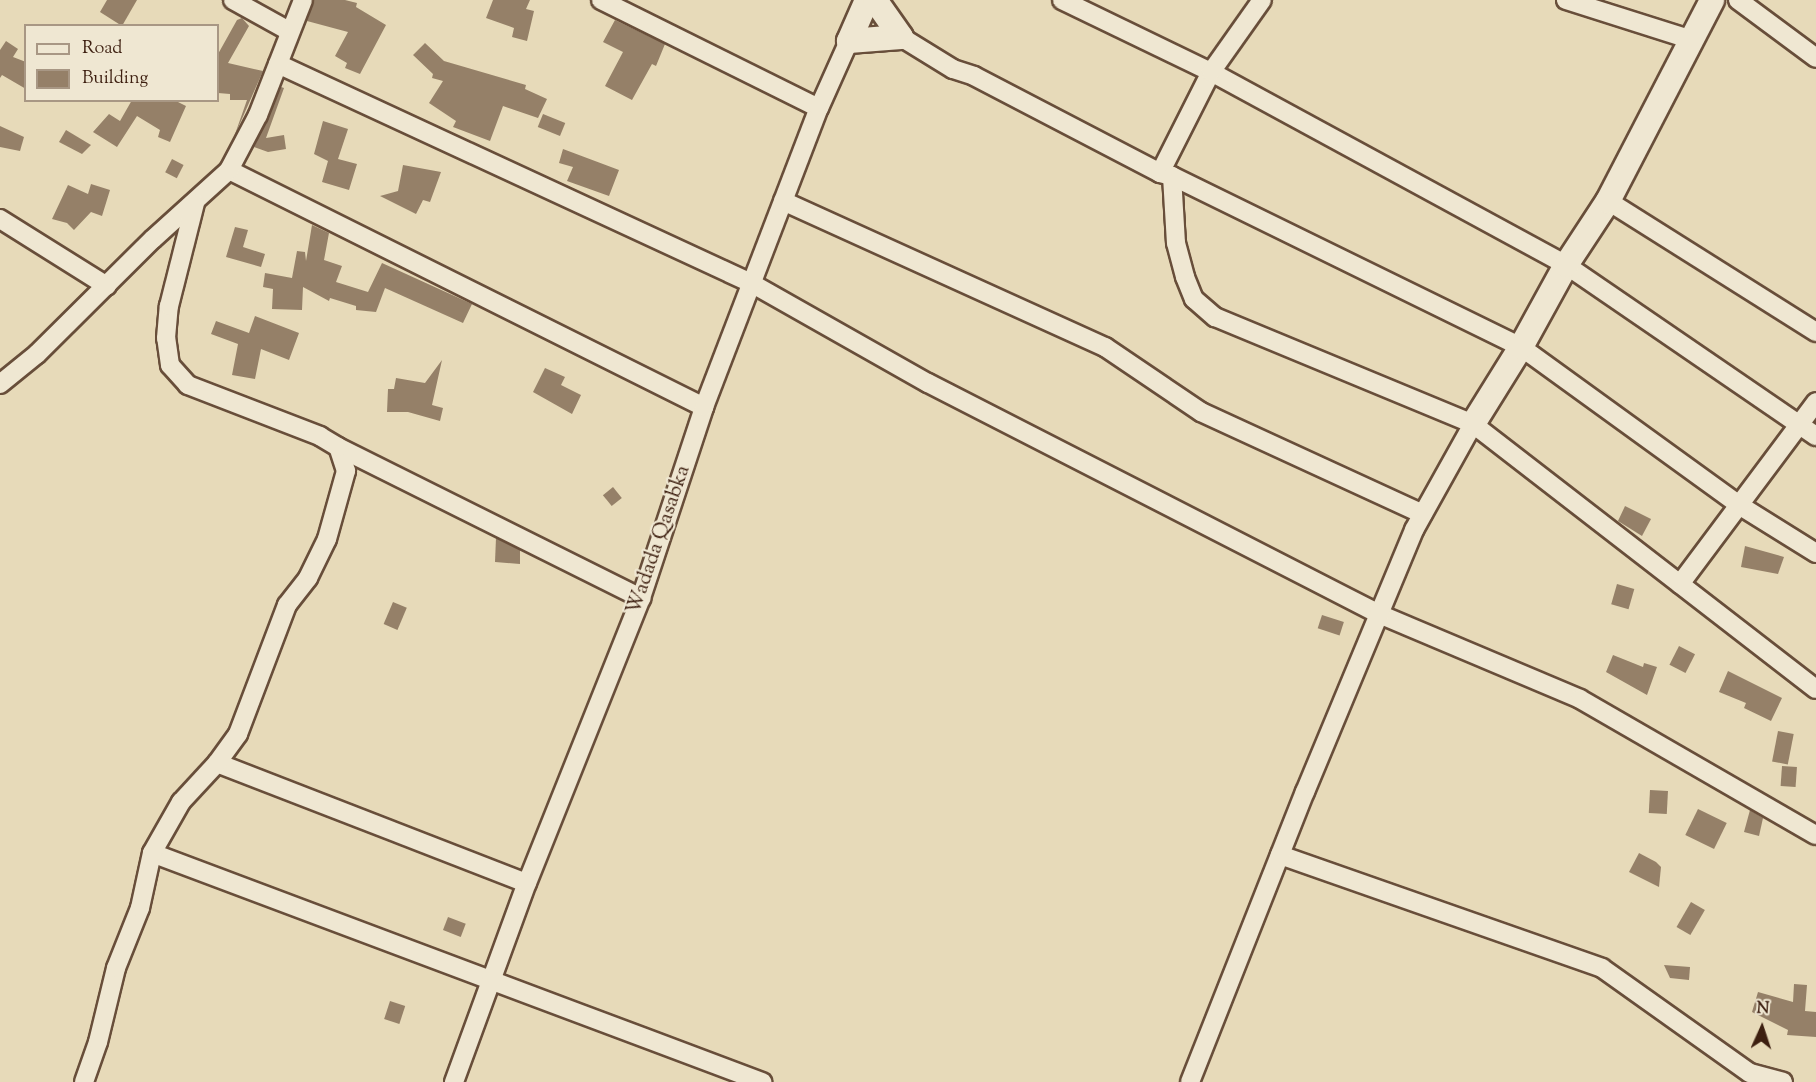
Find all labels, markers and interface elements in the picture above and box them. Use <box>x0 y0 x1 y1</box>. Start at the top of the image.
legend <box>24 24 219 102</box>
text: Road <box>82 36 122 62</box>
text: Building <box>82 66 148 92</box>
street label: Wadada Qasabka <box>622 462 696 618</box>
north arrow <box>1732 998 1792 1058</box>
text: N <box>1756 998 1770 1021</box>

